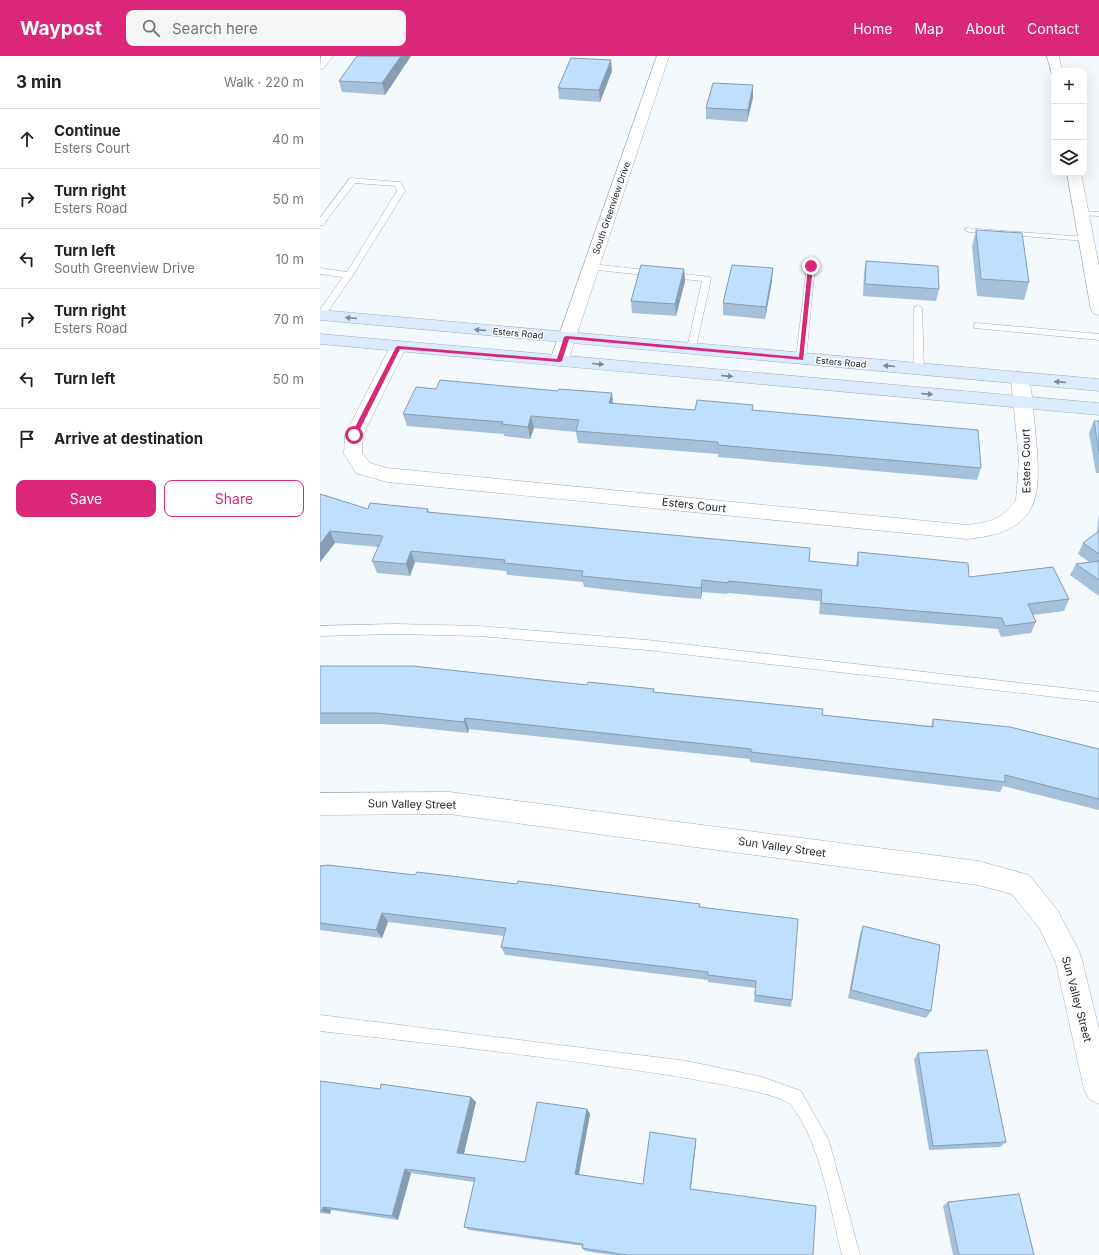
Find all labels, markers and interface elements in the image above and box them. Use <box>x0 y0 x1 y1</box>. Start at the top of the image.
search box <box>126 10 406 46</box>
text: Waypost <box>20 17 102 40</box>
icon: search <box>140 17 162 39</box>
text: Search here <box>172 19 258 38</box>
text: Home <box>853 20 892 37</box>
text: Map <box>914 20 944 37</box>
text: About <box>966 20 1005 37</box>
text: Contact <box>1027 20 1079 37</box>
map controls <box>1051 68 1087 176</box>
button: + <box>1051 68 1087 104</box>
text: 3 min <box>16 72 62 92</box>
text: Walk · 220 m <box>224 74 304 90</box>
button: − <box>1051 104 1087 140</box>
text: Continue <box>54 121 121 140</box>
icon: ahead <box>16 128 38 150</box>
text: 40 m <box>272 131 304 147</box>
text: Esters Court <box>54 140 130 156</box>
button: layers <box>1051 140 1087 176</box>
street label: South Greenview Drive <box>590 160 632 256</box>
text: Turn right <box>54 181 126 200</box>
icon: right <box>16 188 38 210</box>
text: 50 m <box>273 191 304 207</box>
text: Esters Road <box>54 200 127 216</box>
text: Turn left <box>54 241 115 260</box>
icon: left <box>16 248 38 270</box>
text: 10 m <box>275 251 304 267</box>
route end <box>802 257 820 275</box>
text: South Greenview Drive <box>54 260 195 276</box>
text: Turn right <box>54 301 126 320</box>
icon: right <box>16 308 38 330</box>
text: 70 m <box>274 311 304 327</box>
one-way arrow <box>345 315 357 321</box>
text: Esters Road <box>54 320 127 336</box>
street label: Esters Road <box>492 325 544 341</box>
one-way arrow <box>474 326 487 333</box>
street label: Esters Road <box>815 354 867 370</box>
one-way arrow <box>592 361 604 368</box>
one-way arrow <box>883 363 895 370</box>
icon: left <box>16 368 38 390</box>
text: Turn left <box>54 369 115 388</box>
text: 50 m <box>273 371 304 387</box>
one-way arrow <box>721 372 733 379</box>
one-way arrow <box>1054 378 1066 385</box>
one-way arrow <box>921 390 933 397</box>
route start <box>345 426 363 444</box>
icon: arrive <box>16 428 38 450</box>
street label: Esters Court <box>1018 428 1034 493</box>
text: Arrive at destination <box>54 429 203 448</box>
button: Save <box>16 480 156 517</box>
button: Share <box>164 480 304 517</box>
street label: Esters Court <box>661 495 727 515</box>
street label: Sun Valley Street <box>368 796 457 812</box>
street label: Sun Valley Street <box>737 834 827 860</box>
street label: Sun Valley Street <box>1059 955 1095 1044</box>

